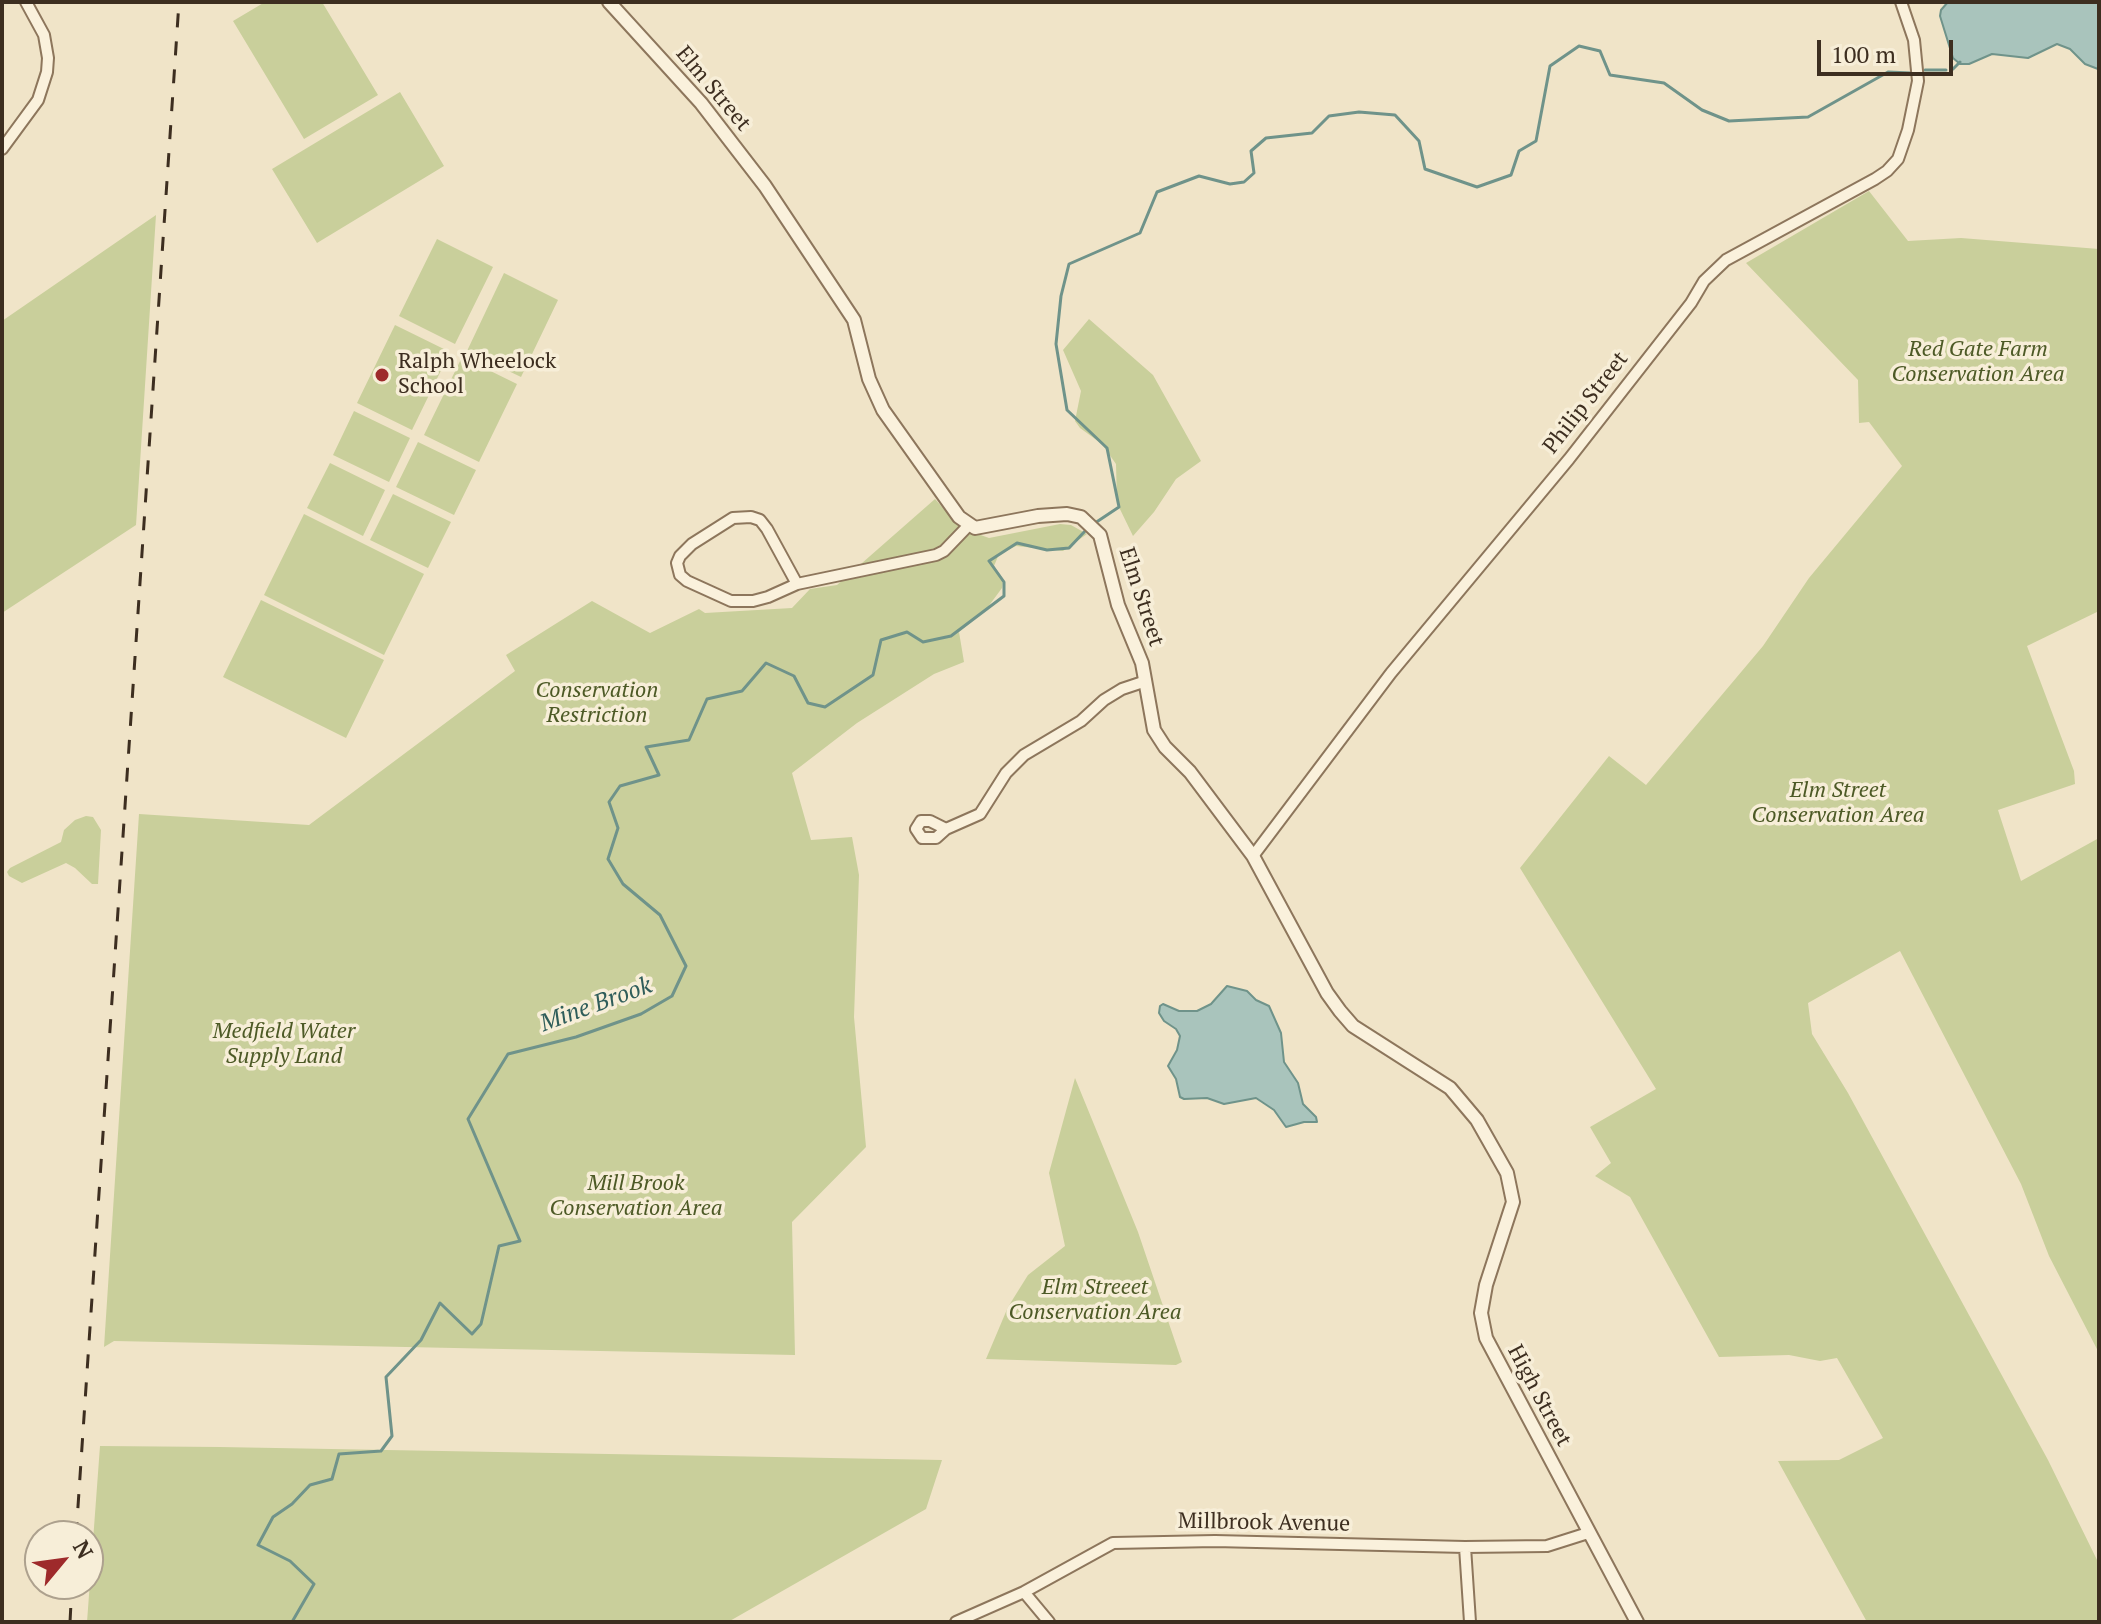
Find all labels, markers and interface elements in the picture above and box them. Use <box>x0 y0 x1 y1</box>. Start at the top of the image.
scale bar <box>1821 24 1957 74</box>
text: 100 m <box>1831 38 1896 70</box>
street label: Elm Street <box>670 41 756 137</box>
park label: Red Gate Farm Conservation Area <box>1892 337 2064 388</box>
street label: Philip Street <box>1538 347 1634 459</box>
place label: Ralph Wheelock School <box>398 349 556 400</box>
marker: Ralph Wheelock School <box>373 366 391 384</box>
street label: Elm Street <box>1113 544 1169 650</box>
park label: Conservation Restriction <box>536 678 658 730</box>
park label: Elm Street Conservation Area <box>1752 778 1924 830</box>
water label: Mine Brook <box>536 971 656 1039</box>
park label: Medfield Water Supply Land <box>213 1019 355 1070</box>
park label: Mill Brook Conservation Area <box>550 1171 722 1222</box>
park label: Elm Streeet Conservation Area <box>1009 1275 1181 1326</box>
street label: High Street <box>1501 1341 1577 1451</box>
street label: Millbrook Avenue <box>1178 1508 1350 1538</box>
north arrow <box>24 1520 104 1600</box>
text: N <box>67 1535 100 1563</box>

